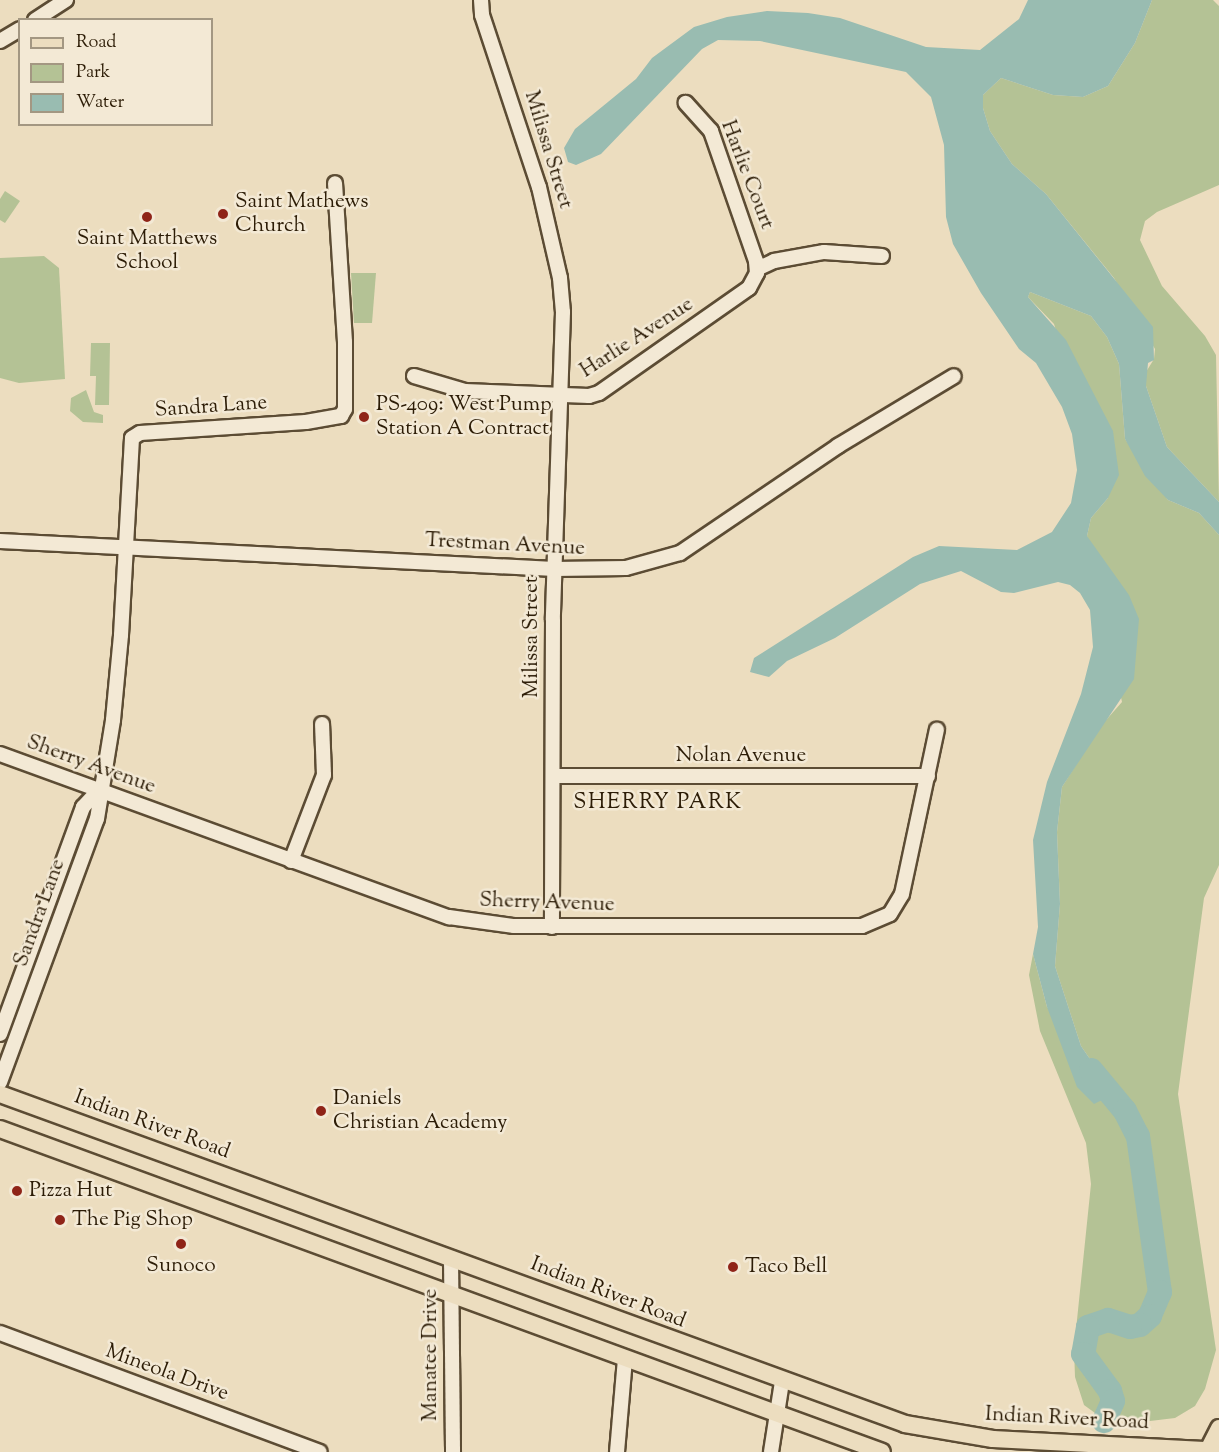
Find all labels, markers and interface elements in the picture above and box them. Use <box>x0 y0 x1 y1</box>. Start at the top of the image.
legend <box>18 18 213 126</box>
text: Road <box>76 30 116 56</box>
text: Park <box>76 60 110 86</box>
street label: Milissa Street <box>518 88 578 212</box>
text: Water <box>76 90 124 116</box>
street label: Harlie Court <box>715 117 779 233</box>
place label: Saint Mathews Church <box>235 189 369 239</box>
marker: Saint Mathews Church <box>216 207 230 221</box>
marker: Saint Matthews School <box>140 210 154 224</box>
place label: Saint Matthews School <box>77 226 217 276</box>
street label: Harlie Avenue <box>576 292 698 384</box>
street label: Sandra Lane <box>154 391 268 423</box>
place label: PS-409: West Pump Station A Contract <box>376 392 552 442</box>
marker: PS-409: West Pump Station A Contract <box>357 410 371 424</box>
street label: Trestman Avenue <box>424 528 586 562</box>
street label: Milissa Street <box>519 576 545 698</box>
street label: Sherry Avenue <box>23 730 159 800</box>
street label: Nolan Avenue <box>676 743 806 769</box>
district label: SHERRY PARK <box>573 791 743 817</box>
street label: Sandra Lane <box>9 856 71 970</box>
street label: Sherry Avenue <box>479 888 615 918</box>
street label: Indian River Road <box>71 1085 233 1165</box>
place label: Daniels Christian Academy <box>333 1086 507 1136</box>
marker: Daniels Christian Academy <box>314 1104 328 1118</box>
place label: Pizza Hut <box>29 1178 112 1204</box>
marker: Pizza Hut <box>10 1184 24 1198</box>
place label: The Pig Shop <box>72 1207 193 1233</box>
marker: The Pig Shop <box>53 1213 67 1227</box>
marker: Sunoco <box>174 1237 188 1251</box>
street label: Indian River Road <box>527 1252 689 1334</box>
place label: Sunoco <box>146 1253 216 1279</box>
place label: Taco Bell <box>745 1254 827 1280</box>
marker: Taco Bell <box>726 1260 740 1274</box>
street label: Manatee Drive <box>418 1289 444 1421</box>
street label: Mineola Drive <box>102 1339 232 1407</box>
street label: Indian River Road <box>984 1402 1150 1436</box>

